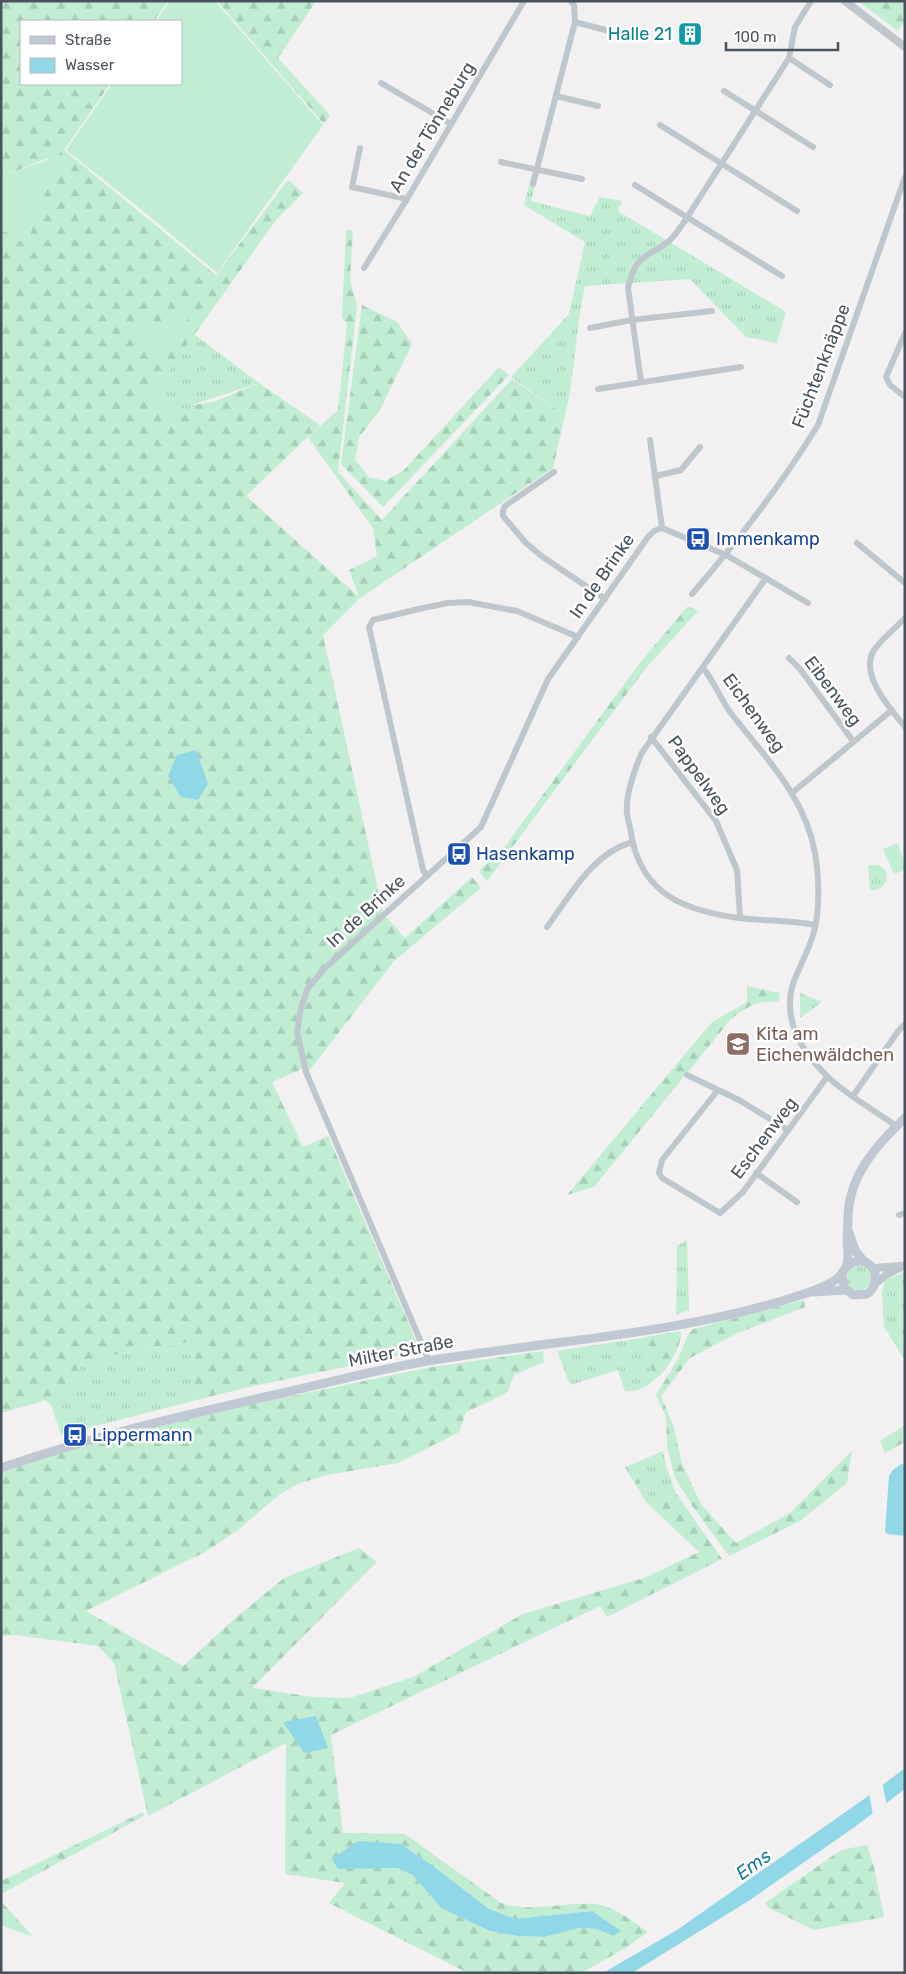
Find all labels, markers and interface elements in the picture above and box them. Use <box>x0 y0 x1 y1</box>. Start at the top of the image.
legend <box>20 20 182 85</box>
scale bar <box>726 20 838 52</box>
building icon: Halle 21 <box>677 21 703 47</box>
place label: Halle 21 <box>608 23 672 45</box>
text: 100 m <box>734 28 776 46</box>
text: Straße <box>65 31 111 49</box>
text: Wasser <box>65 56 115 74</box>
street label: An der Tönneburg <box>384 58 480 196</box>
street label: Füchtenknäppe <box>787 301 855 431</box>
bus stop icon: Immenkamp <box>685 526 711 552</box>
place label: Immenkamp <box>716 528 820 550</box>
street label: In de Brinke <box>565 529 639 623</box>
street label: Eibenweg <box>800 652 866 730</box>
street label: Eichenweg <box>718 669 790 757</box>
street label: Pappelweg <box>663 731 735 819</box>
bus stop icon: Hasenkamp <box>446 841 472 867</box>
place label: Hasenkamp <box>476 843 575 865</box>
street label: In de Brinke <box>322 870 410 952</box>
place label: Kita am Eichenwäldchen <box>756 1023 894 1066</box>
school or university icon: Kita am Eichenwäldchen <box>725 1031 751 1057</box>
street label: Eschenweg <box>726 1093 802 1183</box>
street label: Milter Straße <box>347 1330 455 1372</box>
bus stop icon: Lippermann <box>62 1422 88 1448</box>
place label: Lippermann <box>92 1424 193 1446</box>
water label: Ems <box>731 1844 776 1885</box>

